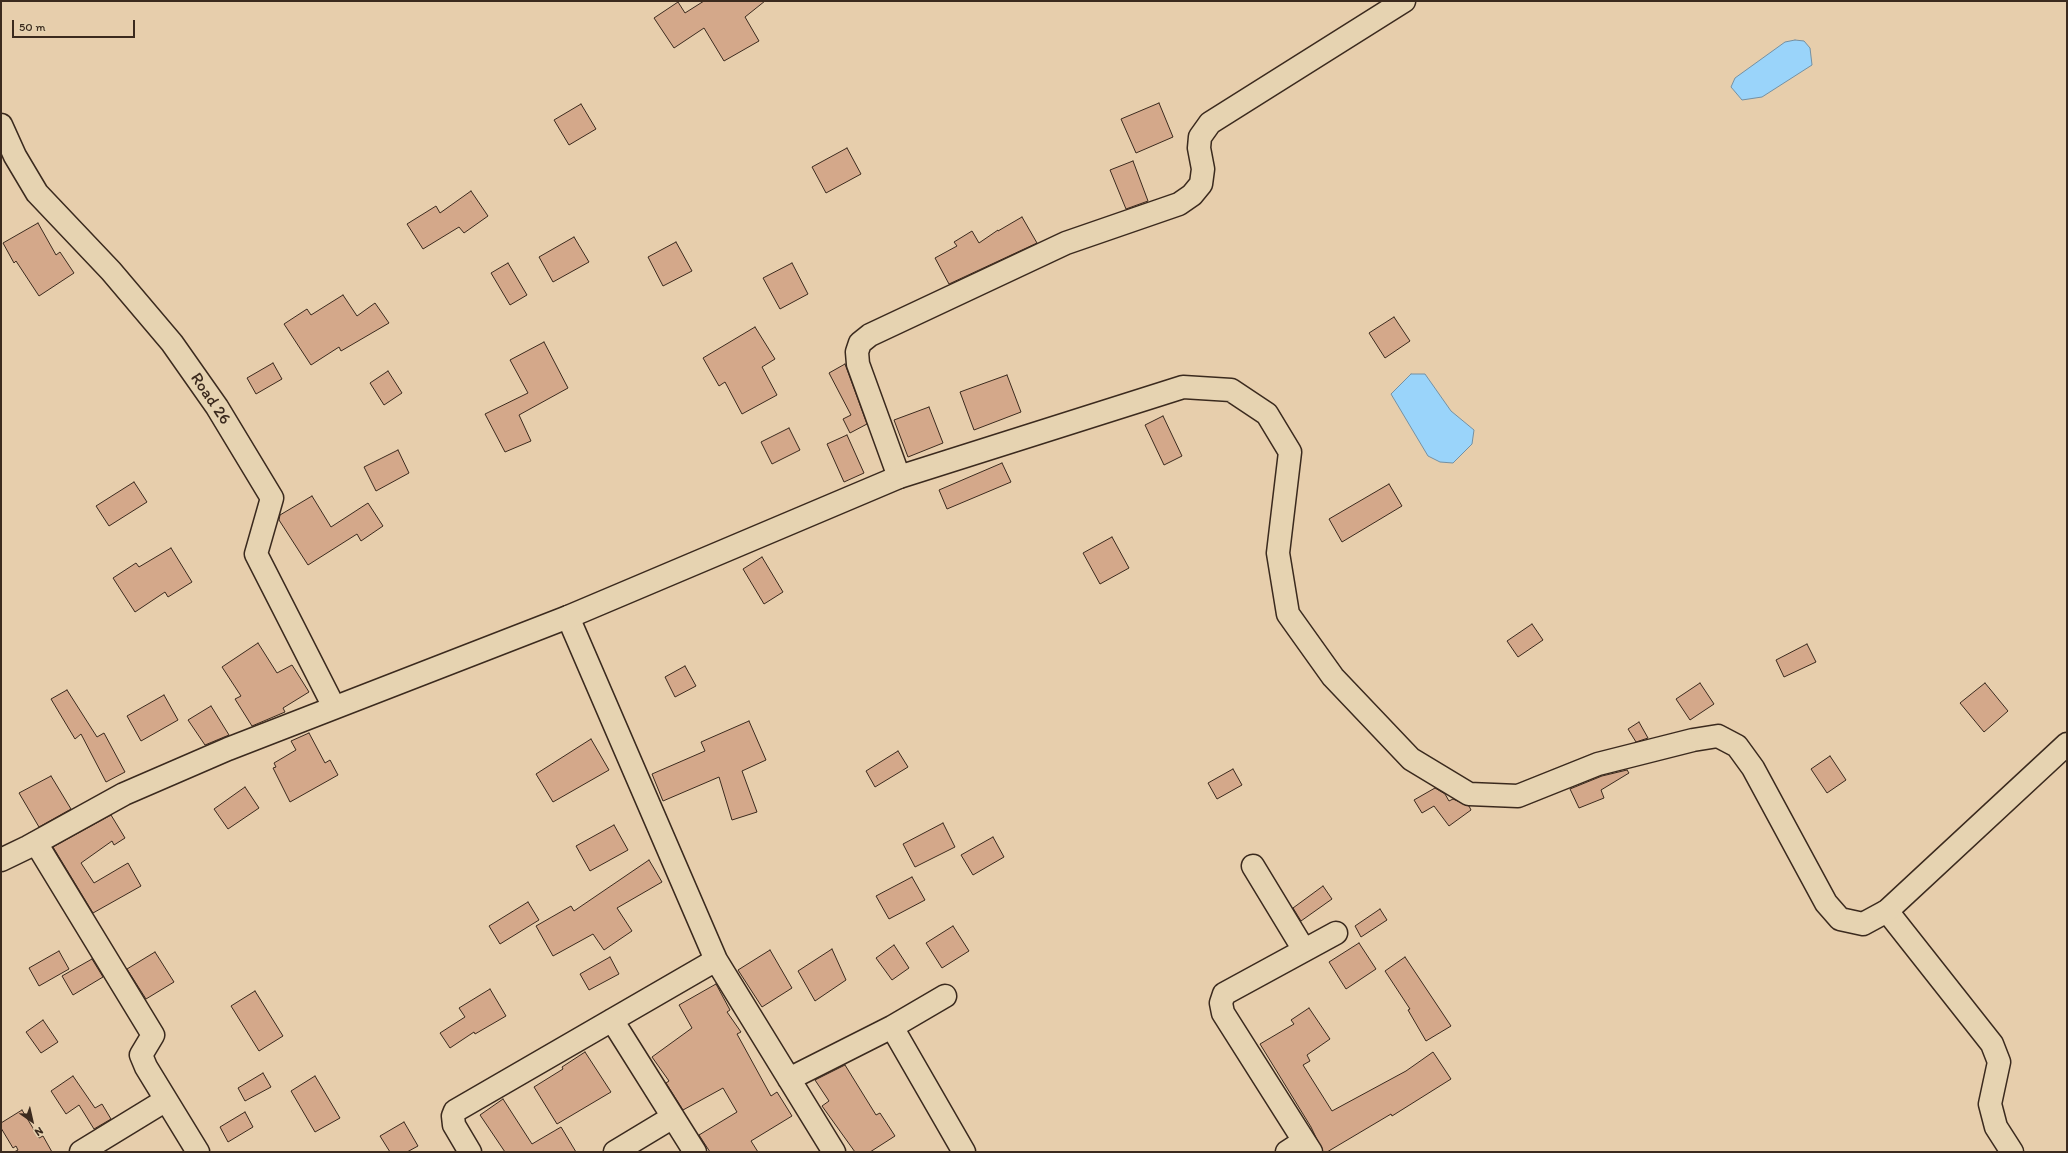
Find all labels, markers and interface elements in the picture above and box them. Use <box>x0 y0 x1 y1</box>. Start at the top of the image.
scale bar <box>14 12 137 38</box>
text: 50 m <box>19 20 45 34</box>
street label: Road 26 <box>185 369 235 429</box>
north arrow <box>12 1101 52 1141</box>
text: N <box>32 1124 46 1139</box>

